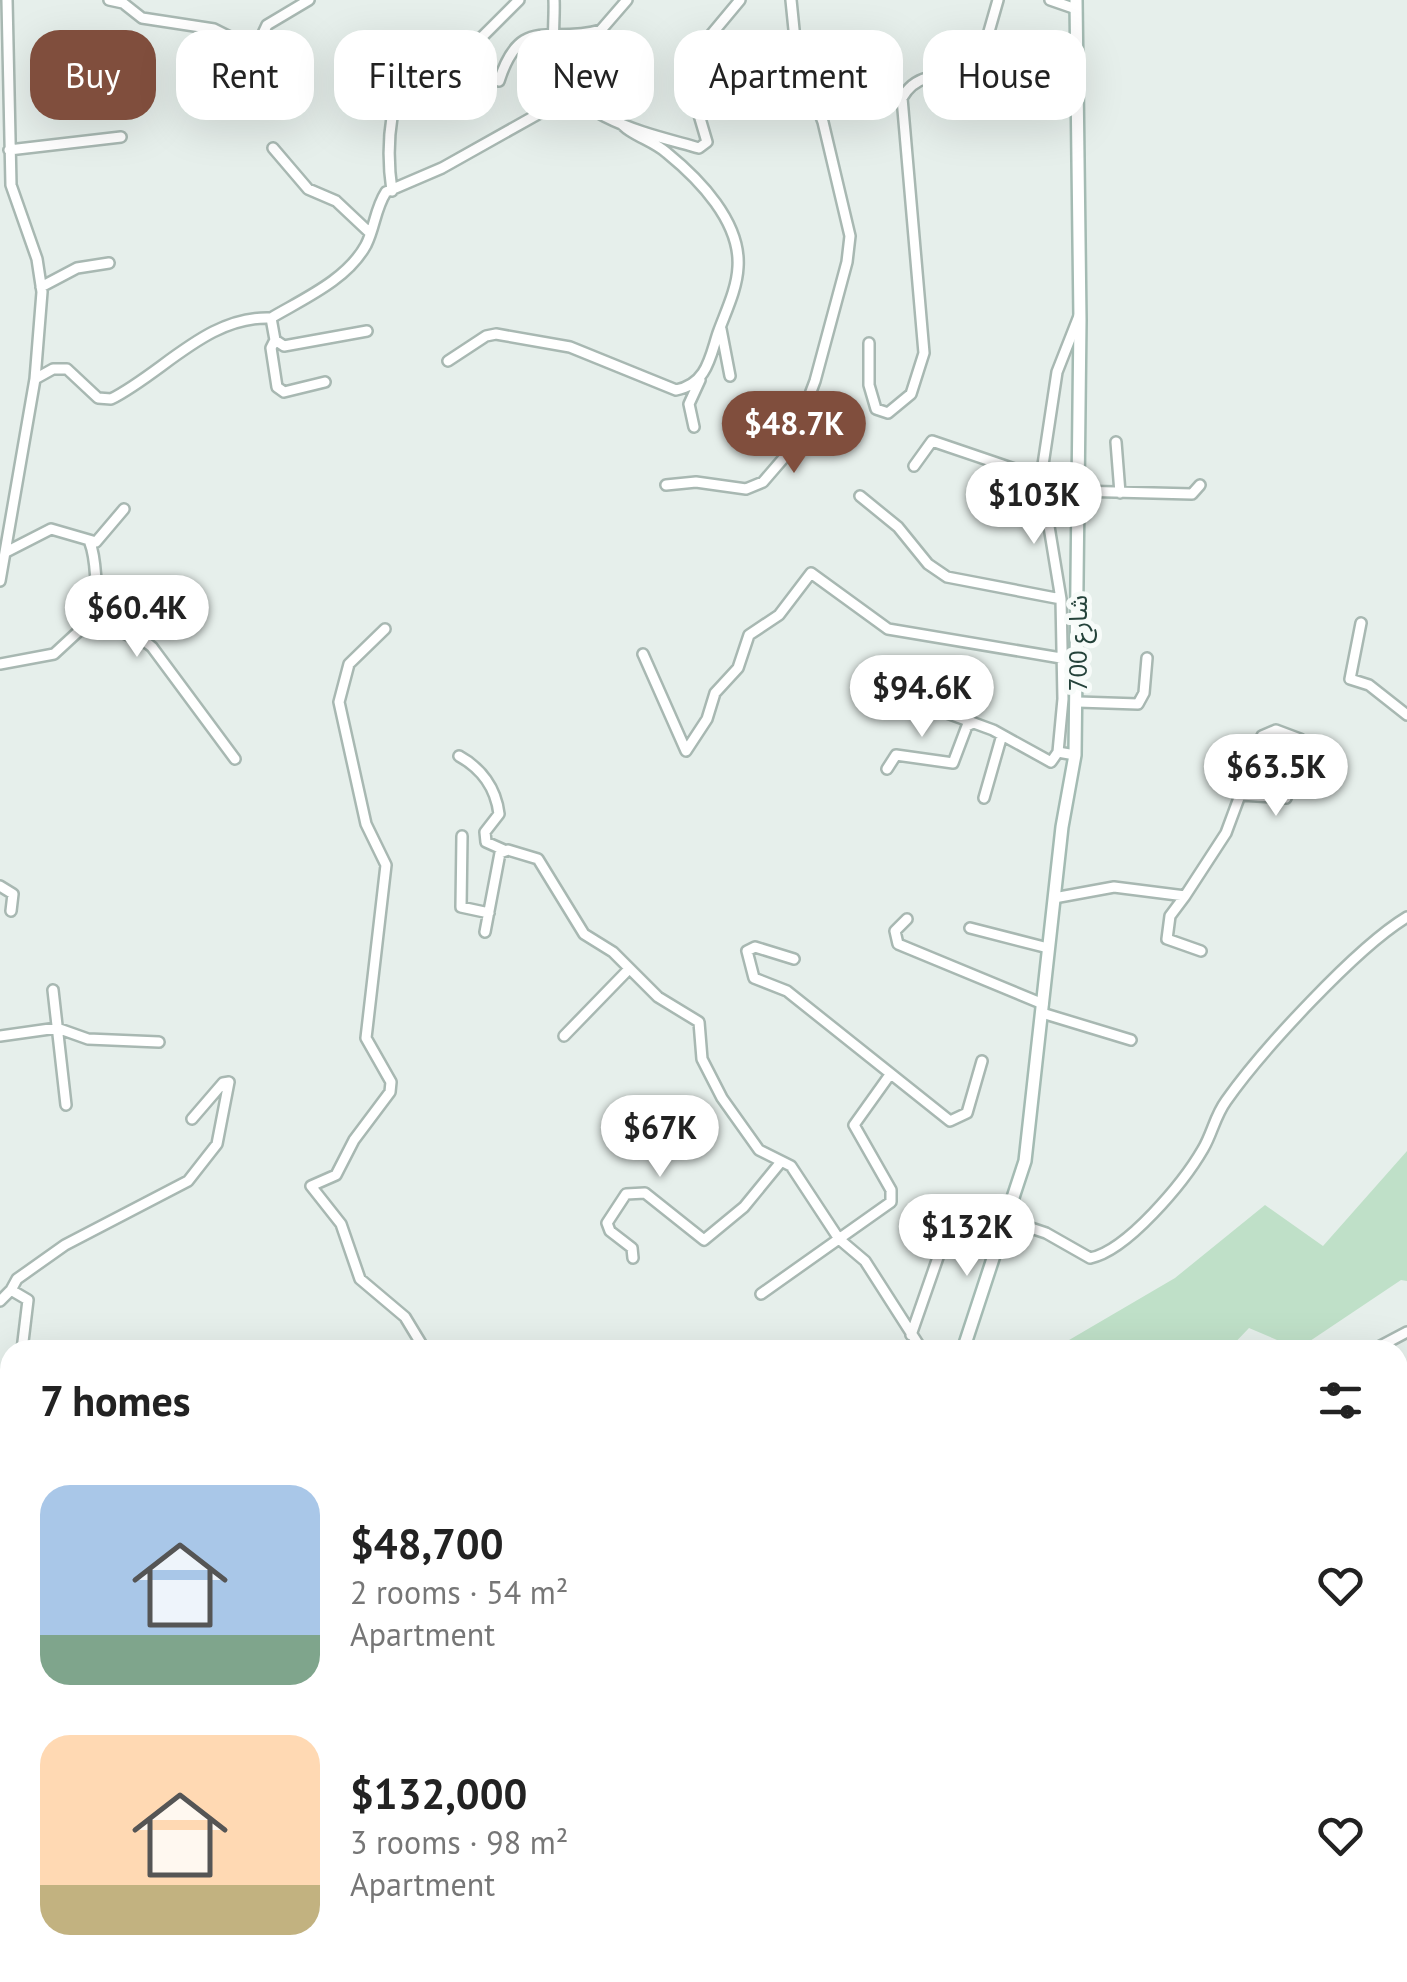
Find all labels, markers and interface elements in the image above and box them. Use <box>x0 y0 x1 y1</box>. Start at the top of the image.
chip: Buy <box>30 30 156 120</box>
chip: Rent <box>176 30 314 120</box>
chip: Filters <box>334 30 497 120</box>
chip: New <box>517 30 654 120</box>
chip: Apartment <box>674 30 903 120</box>
chip: House <box>923 30 1086 120</box>
pin: $48.7K <box>713 391 875 476</box>
text: $48.7K <box>744 402 844 444</box>
pin: $103K <box>964 462 1104 547</box>
text: $103K <box>988 473 1080 515</box>
pin: $60.4K <box>56 575 218 660</box>
text: $60.4K <box>87 586 187 628</box>
street label: شارع 700 <box>1062 595 1097 691</box>
pin: $94.6K <box>841 655 1003 740</box>
text: $94.6K <box>872 666 972 708</box>
pin: $63.5K <box>1195 734 1357 819</box>
text: $63.5K <box>1226 745 1326 787</box>
pin: $67K <box>601 1095 719 1180</box>
text: $67K <box>623 1106 697 1148</box>
pin: $132K <box>897 1194 1037 1279</box>
text: $132K <box>921 1205 1013 1247</box>
text: 7 homes <box>40 1373 191 1428</box>
icon: filters <box>1313 1373 1368 1428</box>
text: $48,700 <box>350 1516 503 1571</box>
icon: home <box>120 1525 240 1645</box>
icon: heart <box>1313 1558 1368 1613</box>
text: 2 rooms · 54 m² <box>350 1571 568 1613</box>
text: Apartment <box>350 1613 495 1655</box>
text: $132,000 <box>350 1766 527 1821</box>
icon: home <box>120 1775 240 1895</box>
icon: heart <box>1313 1808 1368 1863</box>
text: 3 rooms · 98 m² <box>350 1821 568 1863</box>
text: Apartment <box>350 1863 495 1905</box>

